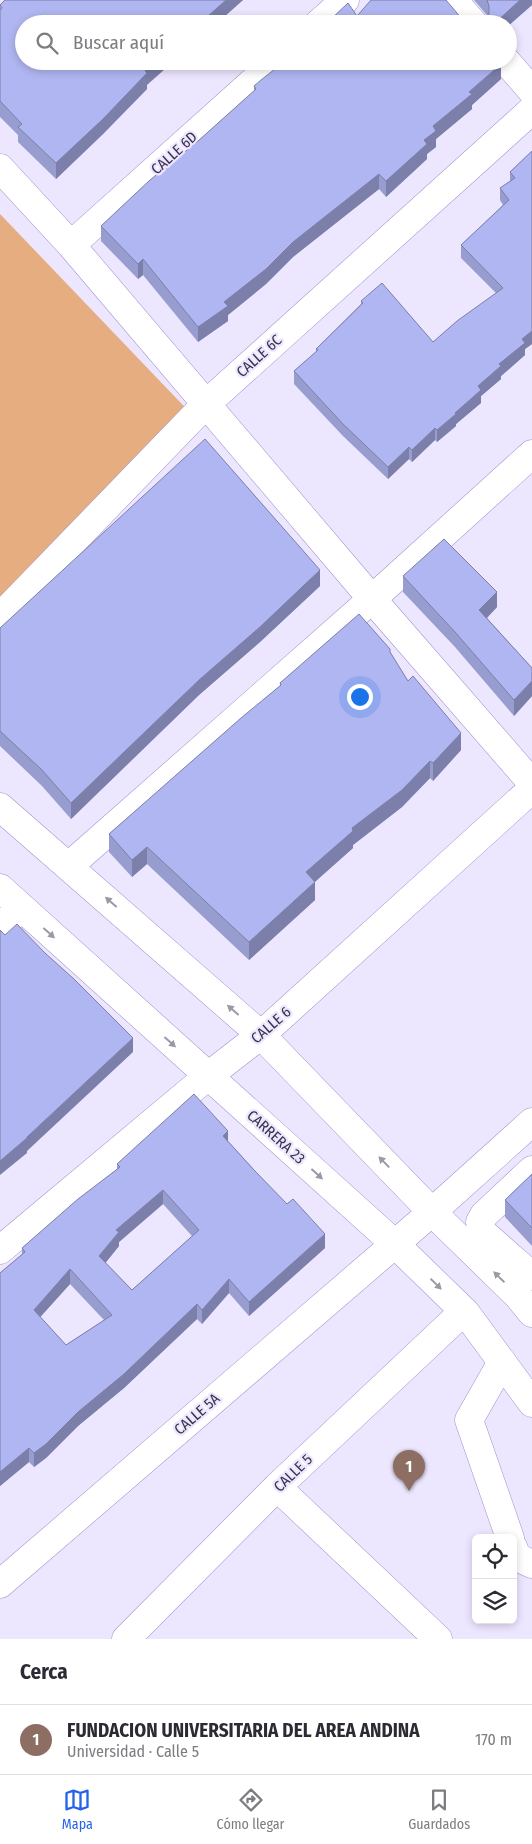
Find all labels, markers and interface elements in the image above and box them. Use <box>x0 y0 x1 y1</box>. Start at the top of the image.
search box <box>15 15 517 70</box>
icon: search <box>33 29 61 57</box>
text: Buscar aquí <box>73 31 164 54</box>
street label: CALLE 6D <box>147 128 201 178</box>
street label: CALLE 6C <box>233 331 286 381</box>
your location <box>347 684 373 710</box>
one-way arrow <box>105 896 117 908</box>
one-way arrow <box>42 927 54 939</box>
street label: CALLE 6 <box>247 1003 295 1047</box>
one-way arrow <box>227 1004 239 1016</box>
one-way arrow <box>163 1036 175 1048</box>
street label: CARRERA 23 <box>243 1106 309 1168</box>
one-way arrow <box>378 1157 390 1169</box>
one-way arrow <box>310 1168 323 1179</box>
one-way arrow <box>493 1272 505 1284</box>
one-way arrow <box>430 1278 442 1290</box>
street label: CALLE 5A <box>171 1389 223 1439</box>
street label: CALLE 5 <box>270 1450 316 1496</box>
pin: 1 <box>393 1450 425 1491</box>
map controls <box>472 1534 517 1624</box>
button: locate <box>472 1534 517 1579</box>
button: layers <box>472 1579 517 1624</box>
text: Cerca <box>20 1659 68 1685</box>
text: FUNDACION UNIVERSITARIA DEL AREA ANDINA <box>67 1719 420 1742</box>
text: 1 <box>33 1730 39 1749</box>
text: 170 m <box>475 1730 512 1749</box>
text: Universidad · Calle 5 <box>67 1742 199 1761</box>
tab: Mapa <box>62 1786 93 1833</box>
tab: Cómo llegar <box>217 1786 285 1833</box>
tab: Guardados <box>408 1786 470 1833</box>

